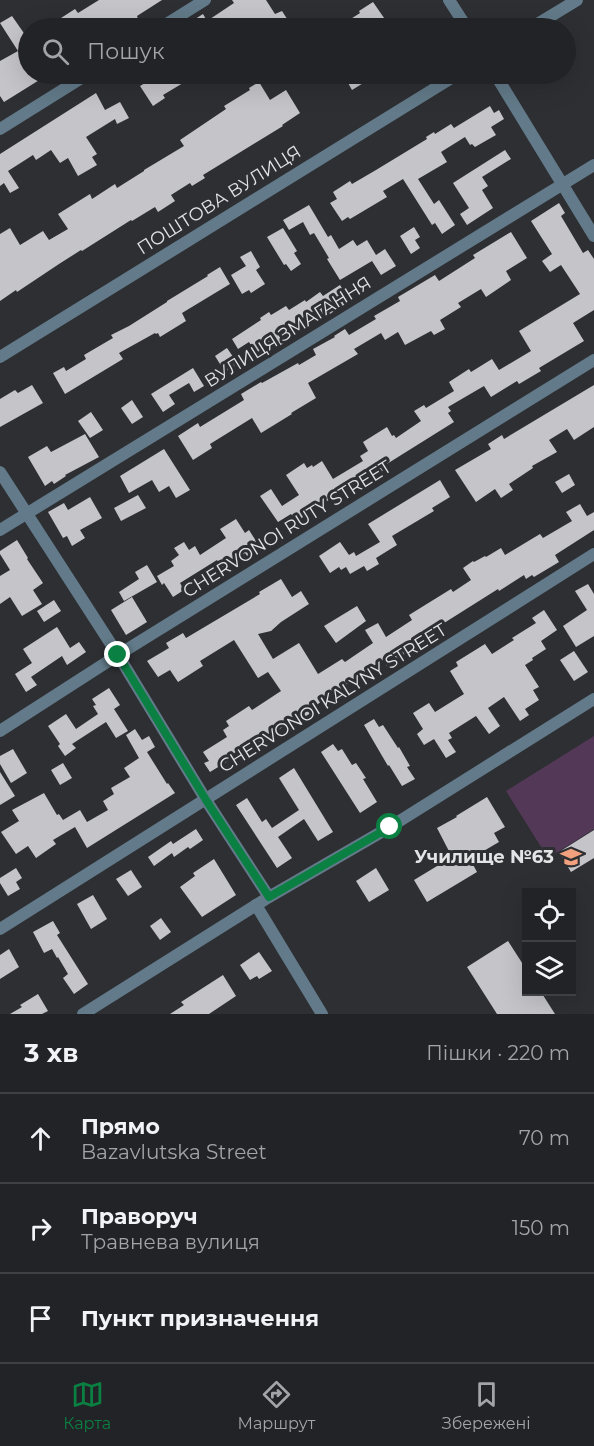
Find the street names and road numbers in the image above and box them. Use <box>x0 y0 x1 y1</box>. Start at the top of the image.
street label: ПОШТОВА ВУЛИЦЯ <box>133 141 305 259</box>
street label: ВУЛИЦЯ ЗМАГАННЯ <box>201 272 375 392</box>
street label: CHERVONOI RUTY STREET <box>179 455 396 602</box>
street label: CHERVONOI KALYNY STREET <box>215 618 452 777</box>

